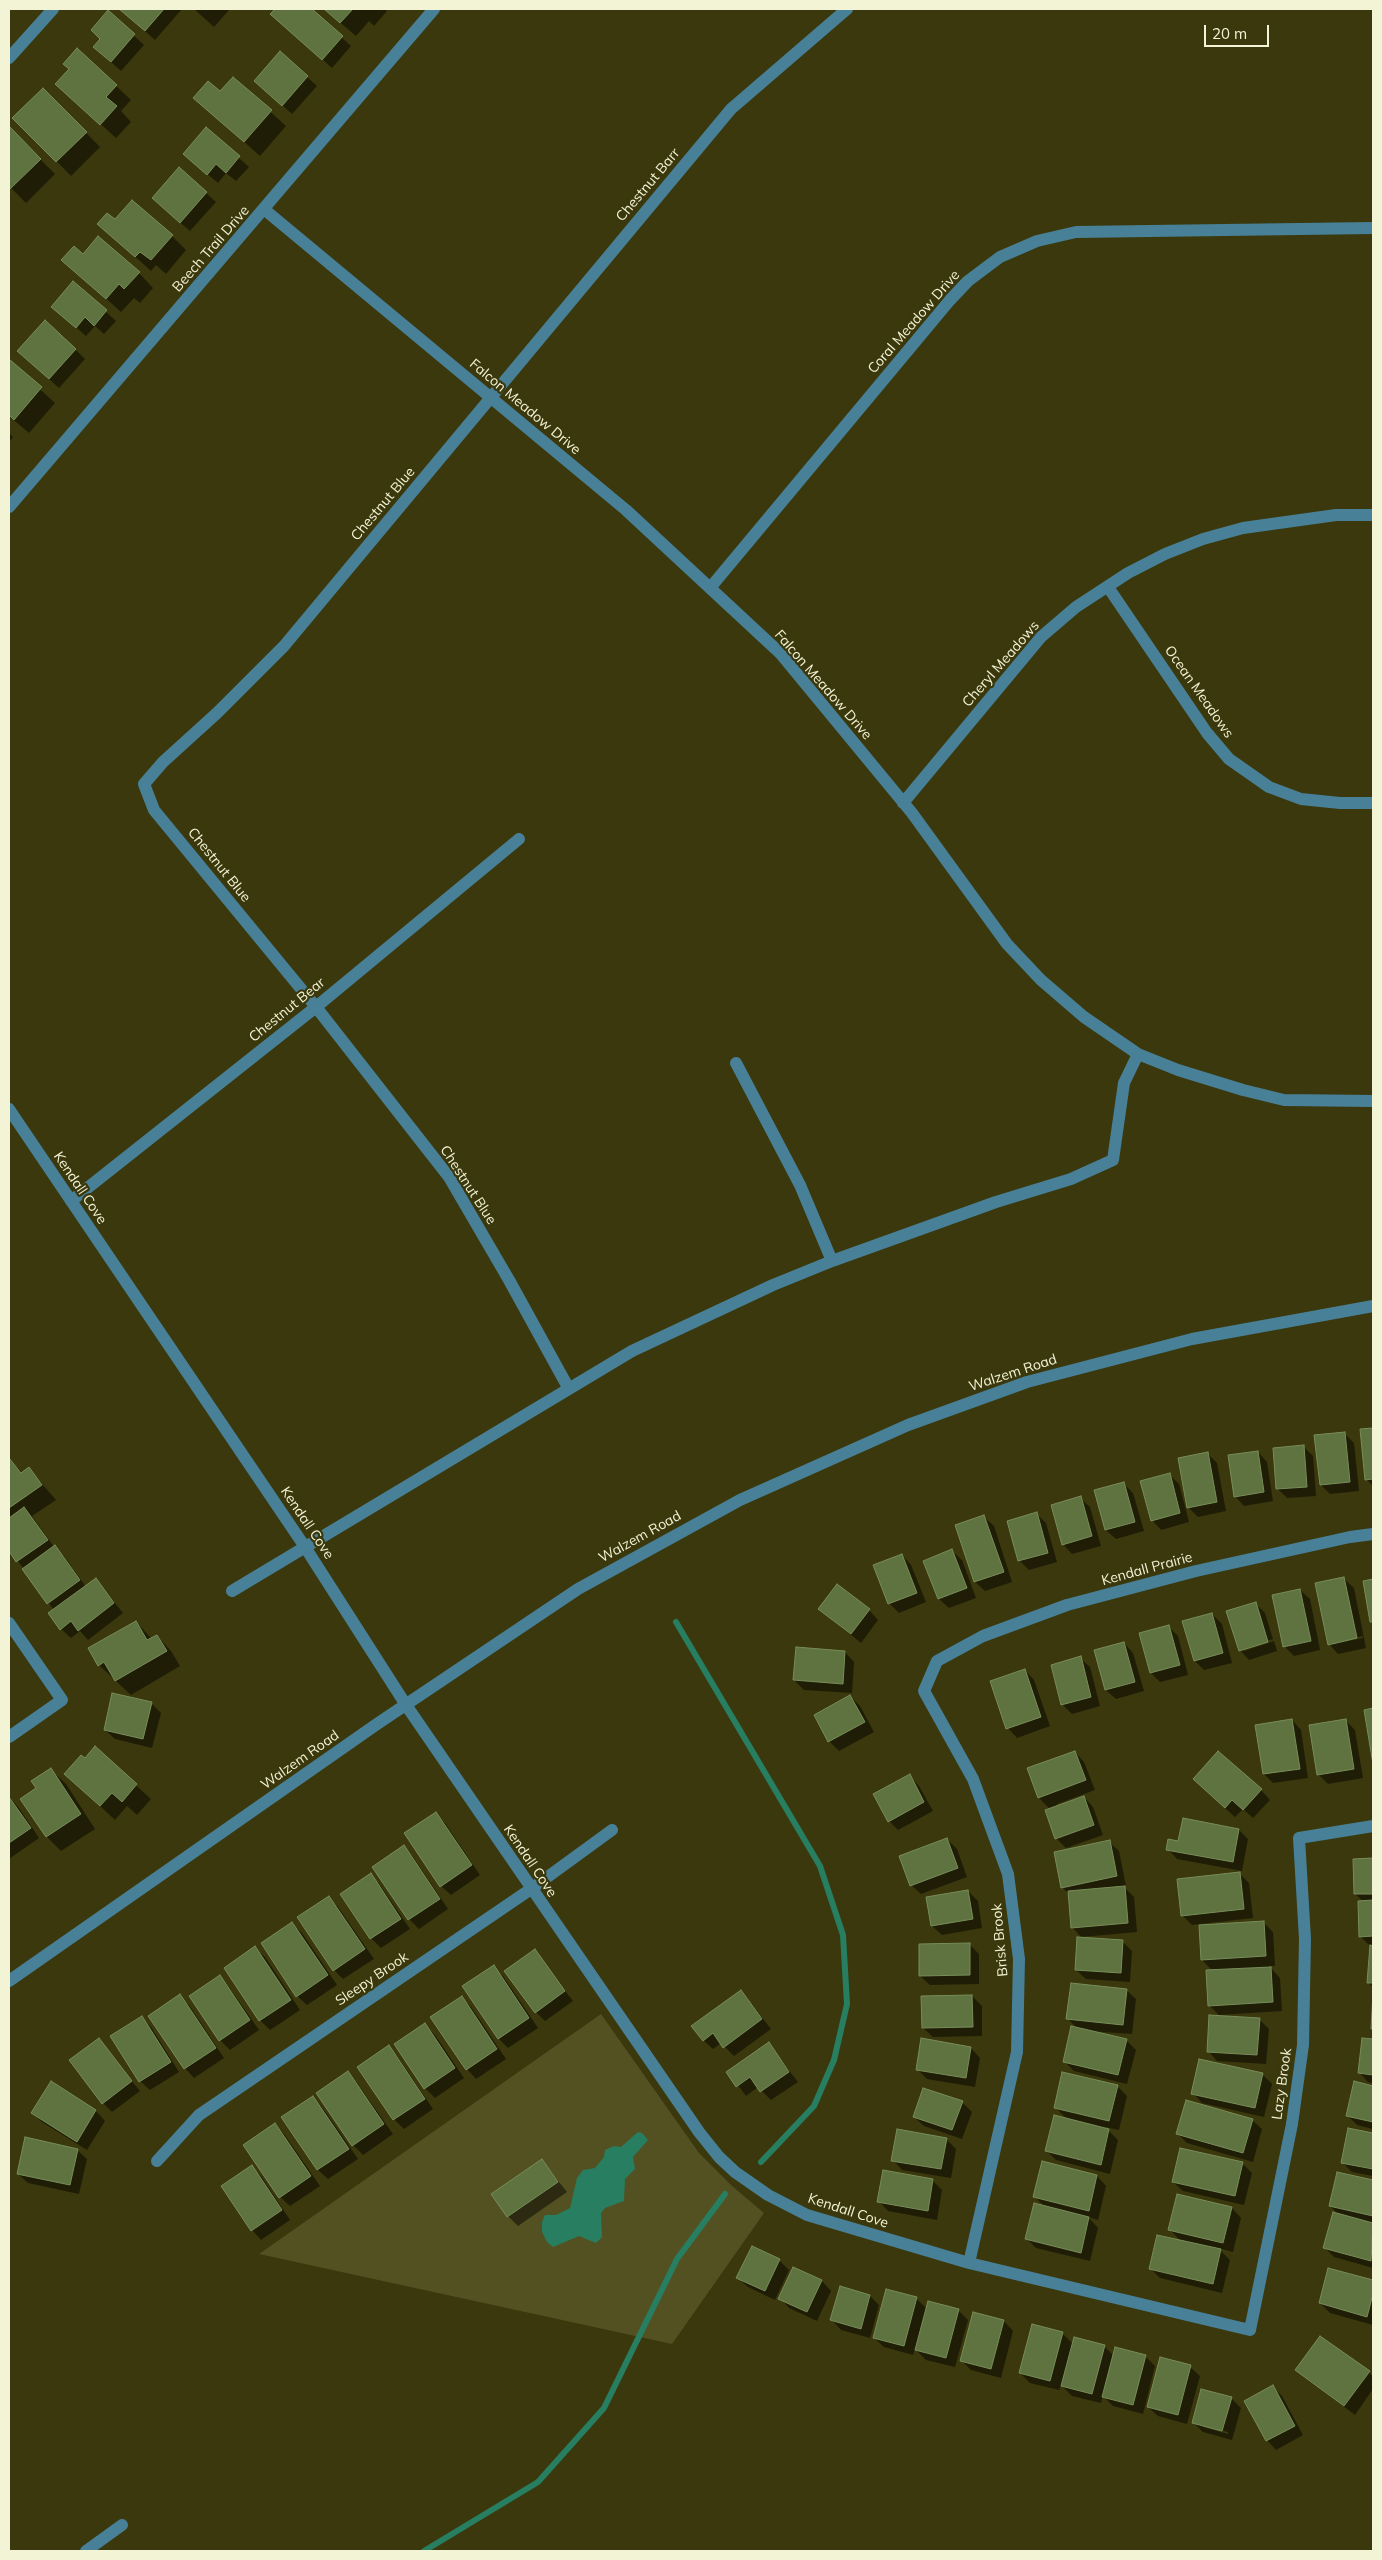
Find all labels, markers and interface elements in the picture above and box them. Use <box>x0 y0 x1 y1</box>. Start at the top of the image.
scale bar <box>1207 15 1272 47</box>
text: 20 m <box>1212 24 1247 43</box>
street label: Chestnut Barr <box>613 145 683 225</box>
street label: Beech Trail Drive <box>169 203 253 295</box>
street label: Coral Meadow Drive <box>865 267 963 377</box>
street label: Falcon Meadow Drive <box>466 356 584 458</box>
street label: Chestnut Blue <box>347 464 419 544</box>
street label: Cheryl Meadows <box>959 618 1043 710</box>
street label: Falcon Meadow Drive <box>771 627 875 743</box>
street label: Ocean Meadows <box>1161 643 1237 741</box>
street label: Chestnut Blue <box>184 825 254 905</box>
street label: Chestnut Bear <box>246 974 328 1046</box>
street label: Chestnut Blue <box>436 1142 500 1228</box>
street label: Kendall Cove <box>50 1149 110 1227</box>
street label: Walzem Road <box>967 1351 1059 1395</box>
street label: Kendall Cove <box>277 1484 337 1562</box>
street label: Walzem Road <box>596 1507 684 1567</box>
street label: Kendall Prairie <box>1100 1549 1194 1589</box>
street label: Walzem Road <box>258 1727 342 1793</box>
street label: Kendall Cove <box>500 1822 560 1900</box>
street label: Brisk Brook <box>988 1903 1012 1977</box>
street label: Sleepy Brook <box>332 1948 412 2010</box>
street label: Lazy Brook <box>1269 2047 1295 2121</box>
street label: Kendall Cove <box>806 2190 890 2232</box>

